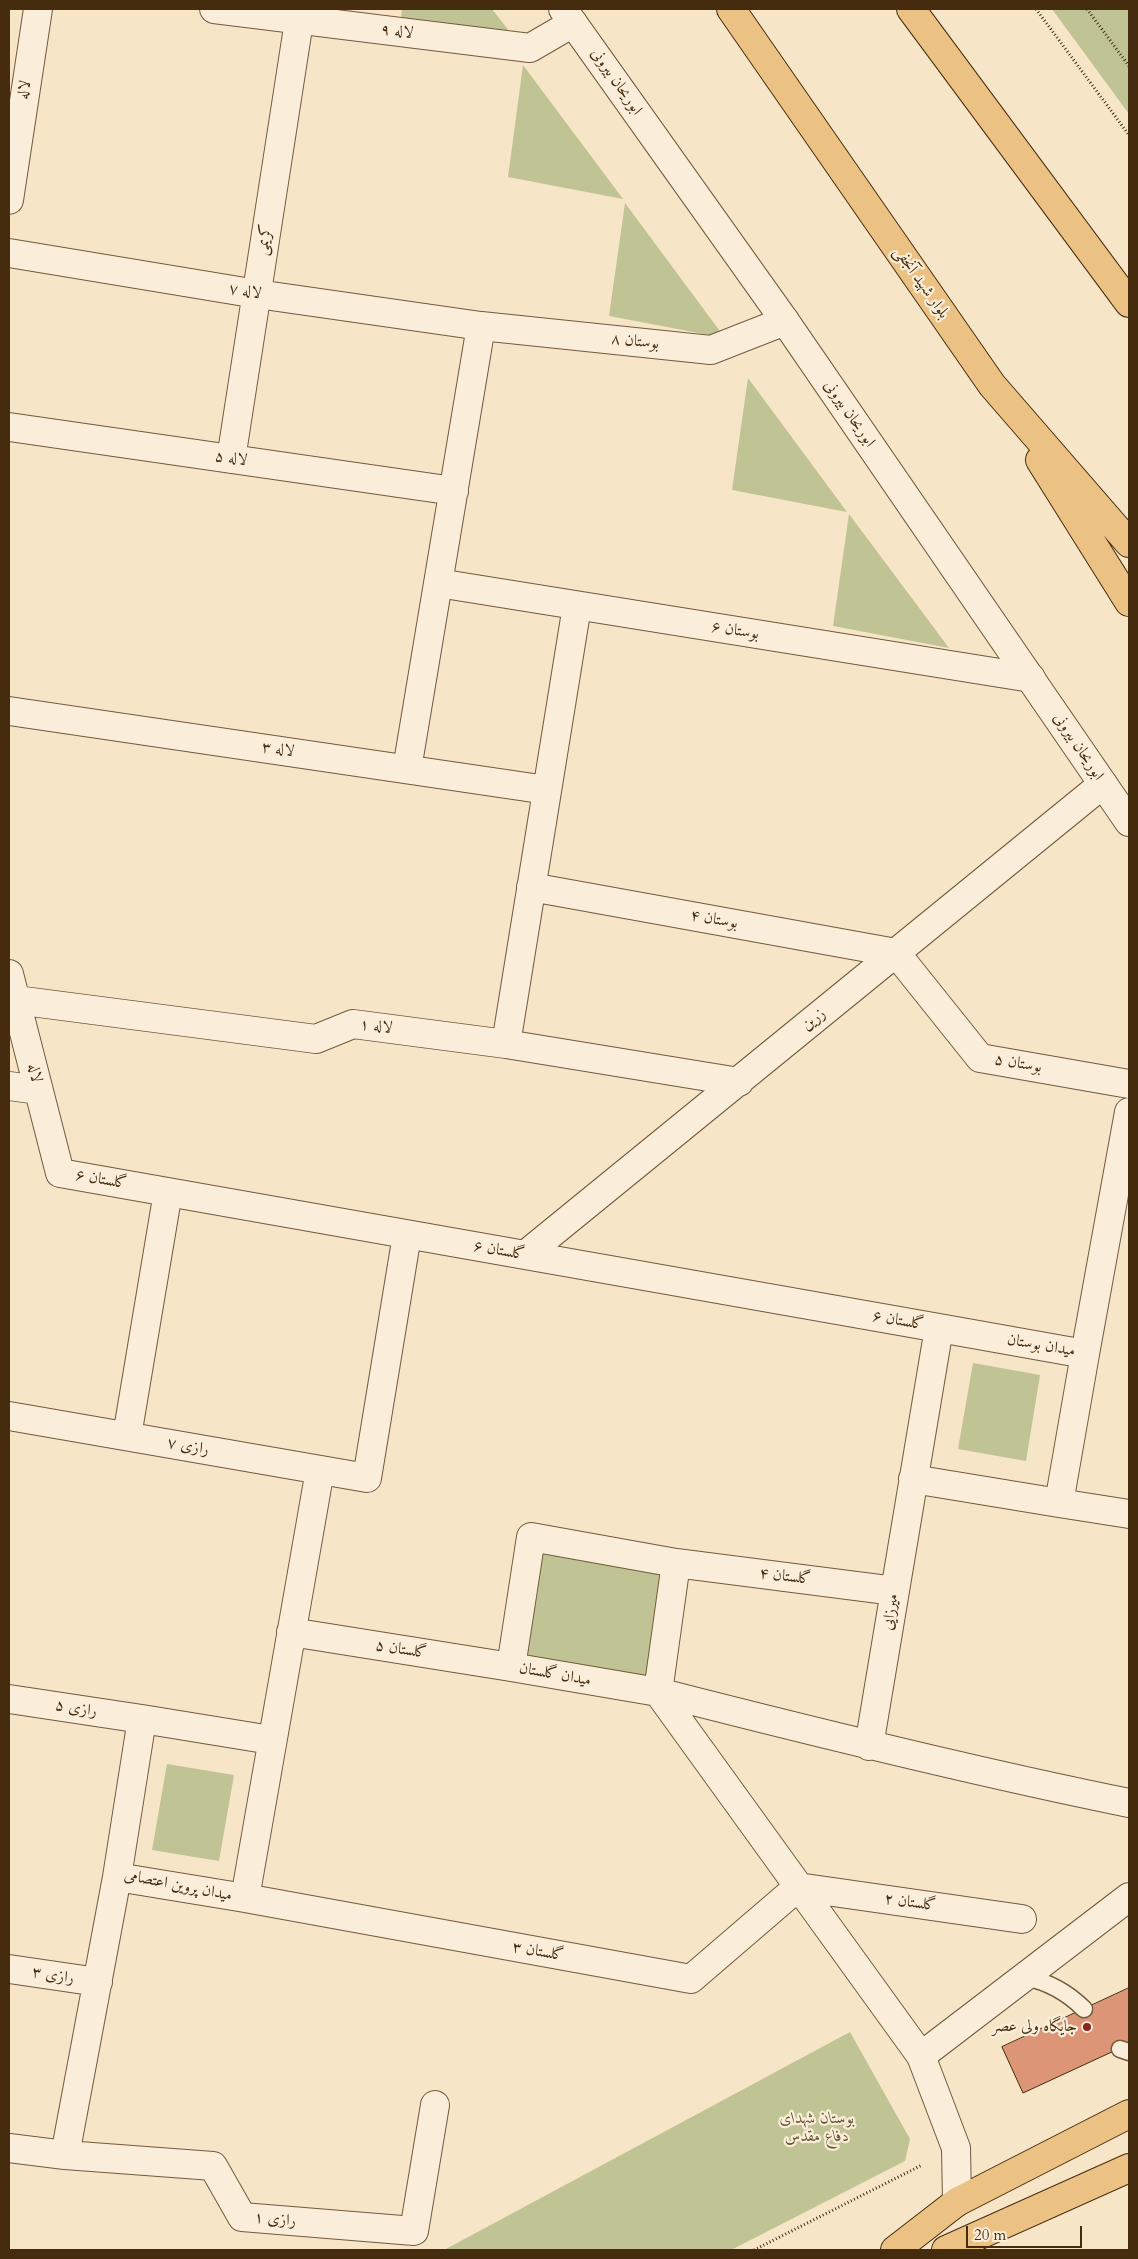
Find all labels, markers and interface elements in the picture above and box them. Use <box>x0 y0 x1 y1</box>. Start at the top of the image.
street label: لاله ۹ <box>380 20 414 44</box>
street label: ابوریحان بیرونی <box>586 45 646 119</box>
street label: لاله <box>14 79 36 101</box>
street label: کریمی <box>253 223 277 257</box>
street label: بلوار شهید آنجفی <box>889 243 953 323</box>
street label: لاله ۷ <box>227 280 263 304</box>
street label: بوستان ۸ <box>610 330 660 354</box>
street label: ابوریحان بیرونی <box>819 377 879 451</box>
street label: لاله ۵ <box>213 447 249 471</box>
street label: بوستان ۶ <box>710 618 760 644</box>
street label: ابوریحان بیرونی <box>1048 710 1108 784</box>
street label: لاله ۳ <box>260 738 296 762</box>
street label: بوستان ۴ <box>689 906 739 934</box>
street label: زرین <box>798 1005 830 1035</box>
street label: لاله ۱ <box>359 1015 393 1039</box>
street label: بوستان ۵ <box>993 1050 1043 1078</box>
street label: لاله <box>22 1061 46 1085</box>
street label: گلستان ۶ <box>74 1166 128 1194</box>
street label: گلستان ۶ <box>472 1237 526 1265</box>
street label: گلستان ۶ <box>871 1307 925 1335</box>
street label: میدان بوستان <box>1005 1331 1077 1361</box>
street label: رازی ۷ <box>166 1434 210 1460</box>
street label: گلستان ۴ <box>758 1564 812 1590</box>
street label: میرزایی <box>879 1592 903 1632</box>
street label: گلستان ۵ <box>374 1636 428 1664</box>
street label: میدان گلستان <box>517 1659 593 1691</box>
street label: رازی ۵ <box>54 1696 98 1722</box>
street label: میدان پروین اعتصامی <box>122 1866 234 1906</box>
street label: گلستان ۲ <box>883 1890 937 1916</box>
street label: گلستان ۳ <box>511 1938 565 1966</box>
street label: رازی ۳ <box>31 1963 75 1989</box>
place label: جایگاه ولی عصر <box>992 2017 1077 2037</box>
marker: جایگاه ولی عصر <box>1081 2021 1093 2033</box>
park label: بوستان شهدای دفاع مقدس <box>780 2109 854 2147</box>
street label: رازی ۱ <box>253 2209 297 2231</box>
scale bar <box>968 2216 1084 2248</box>
text: 20 m <box>974 2225 1006 2245</box>

